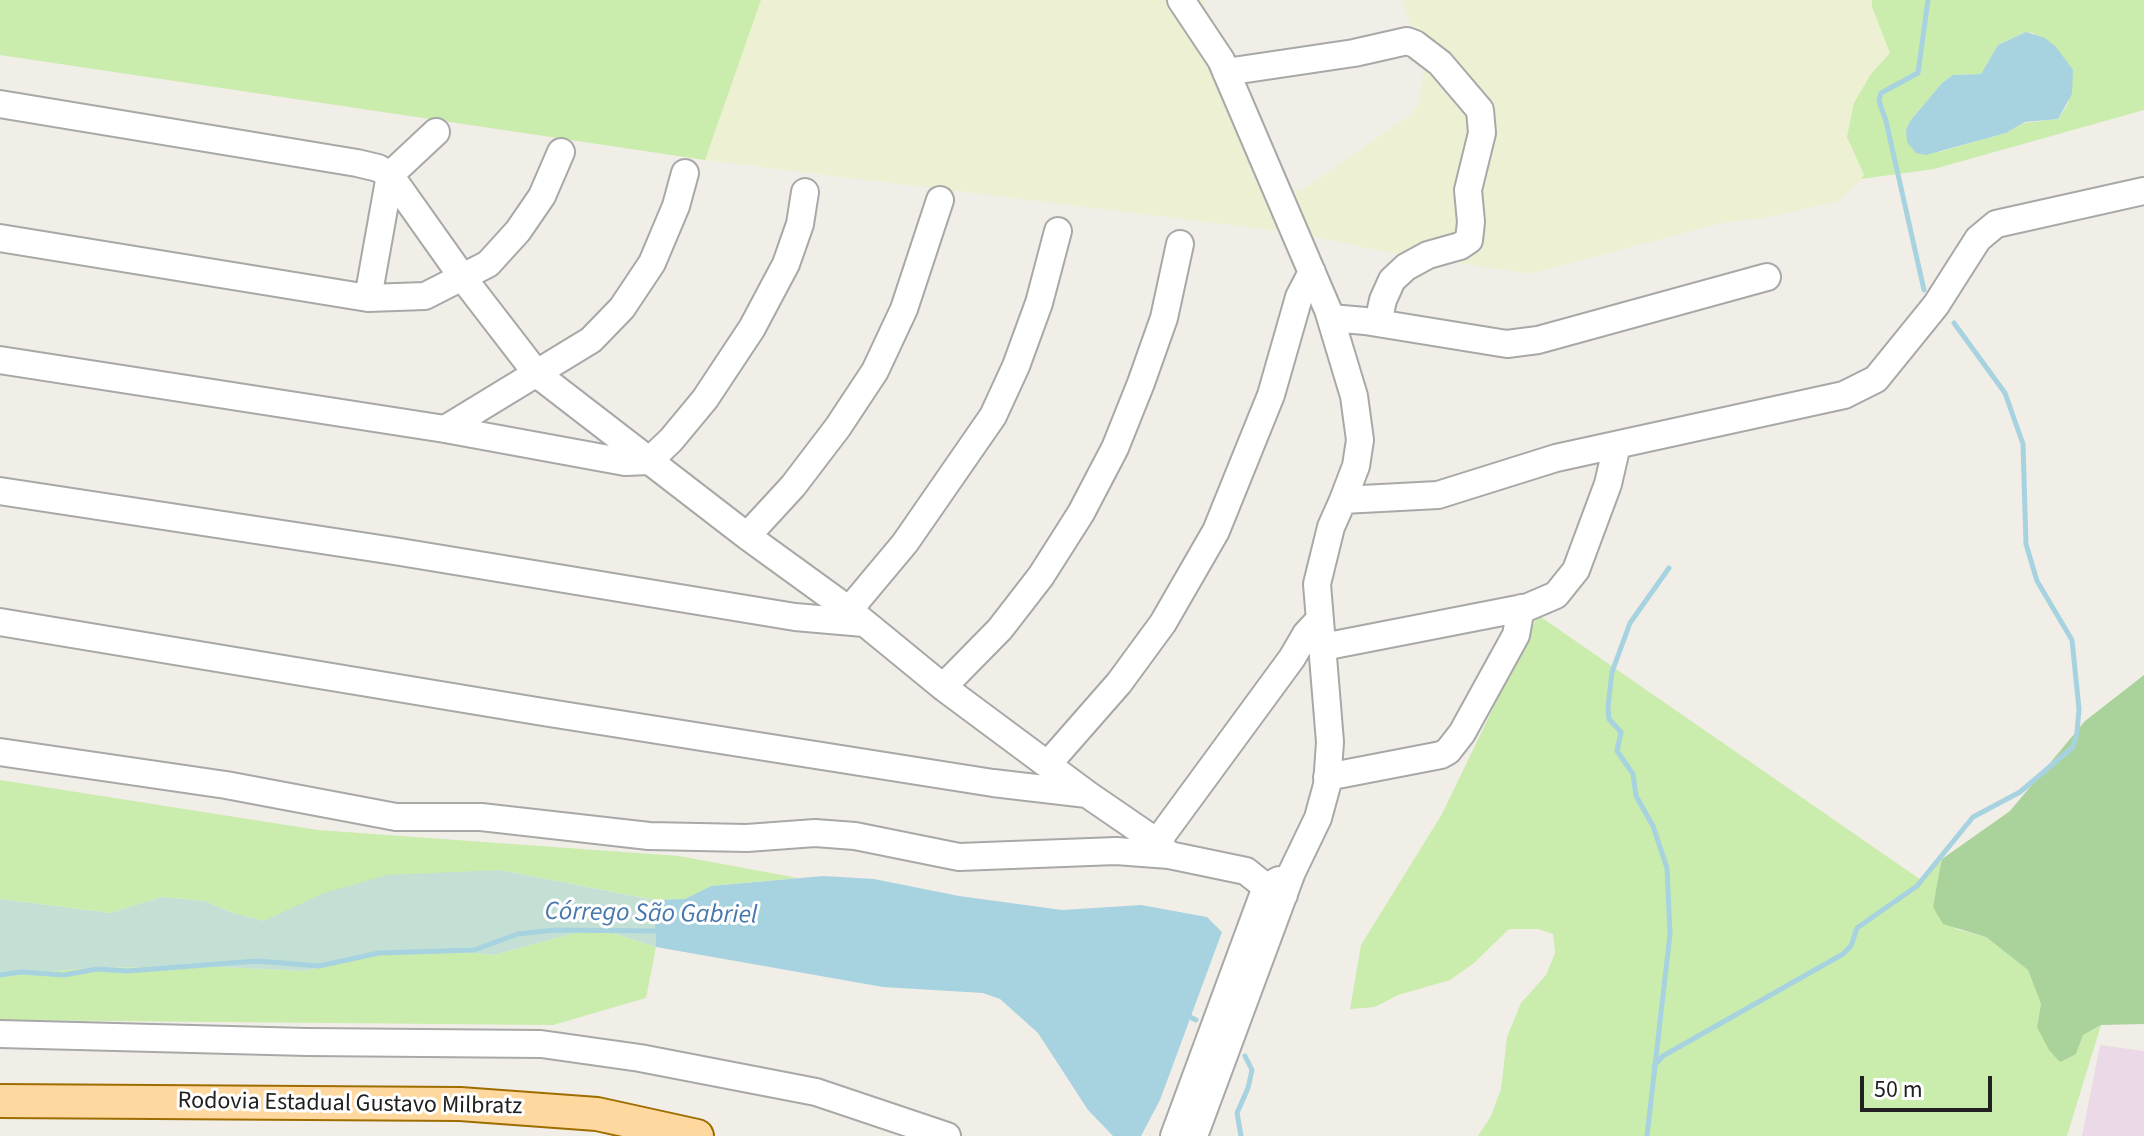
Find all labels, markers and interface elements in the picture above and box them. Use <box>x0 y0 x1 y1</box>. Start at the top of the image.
water label: Córrego São Gabriel <box>544 898 758 932</box>
scale bar <box>1864 1060 1996 1110</box>
text: 50 m <box>1874 1072 1923 1107</box>
street label: Rodovia Estadual Gustavo Milbratz <box>177 1088 523 1122</box>

